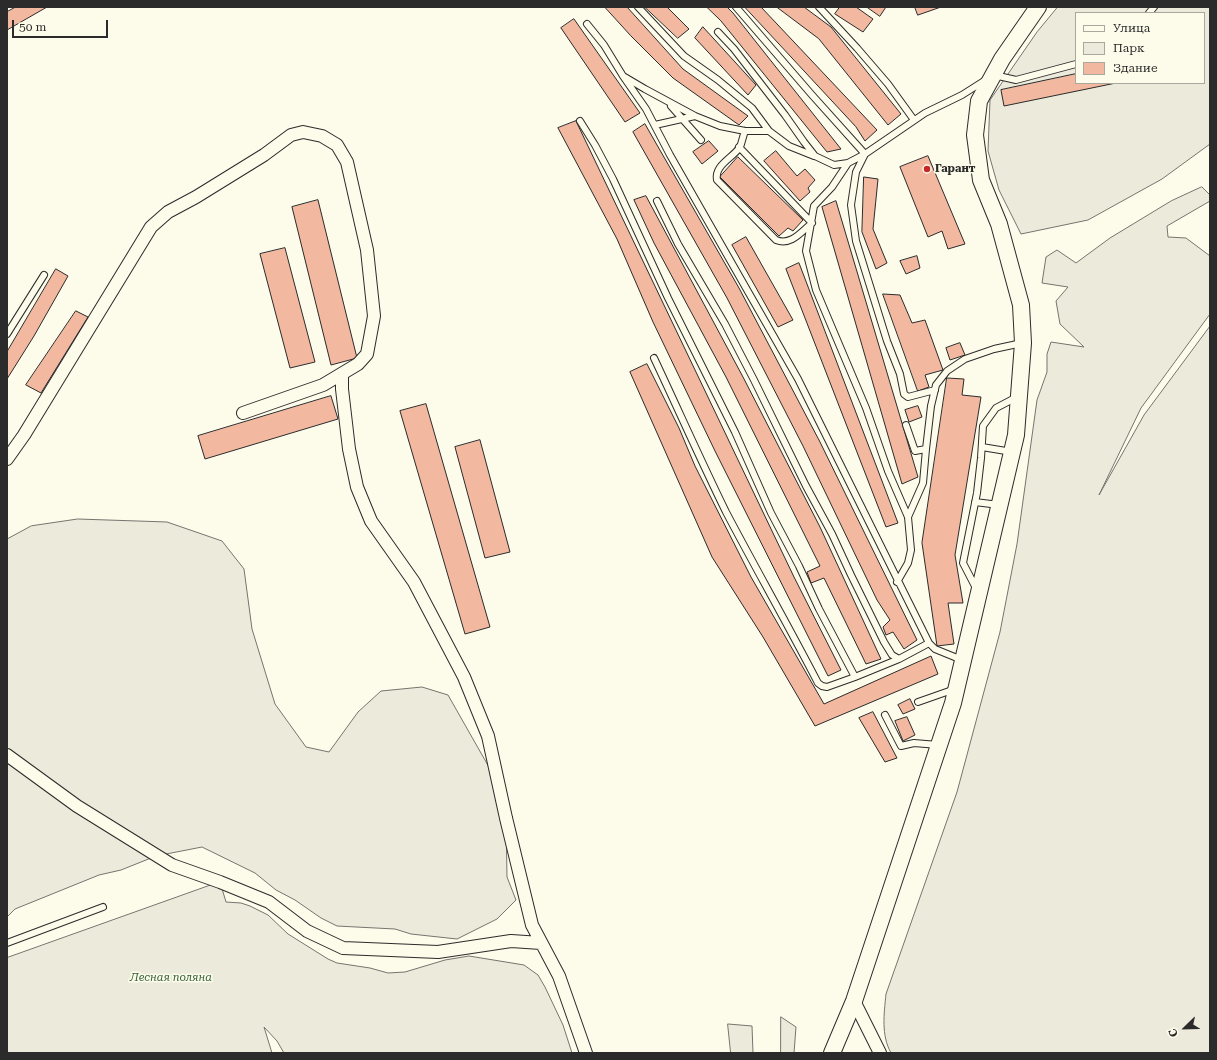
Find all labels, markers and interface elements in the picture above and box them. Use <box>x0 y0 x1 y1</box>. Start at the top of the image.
scale bar <box>14 12 110 38</box>
legend <box>1075 12 1205 84</box>
text: 50 m <box>19 20 46 34</box>
text: Улица <box>1113 21 1150 35</box>
text: Парк <box>1113 41 1145 55</box>
text: Здание <box>1113 61 1157 75</box>
place label: Гарант <box>935 162 975 176</box>
marker: Гарант <box>922 164 932 174</box>
park label: Лесная поляна <box>130 971 212 985</box>
north arrow <box>1165 1008 1205 1048</box>
text: С <box>1166 1027 1181 1039</box>

